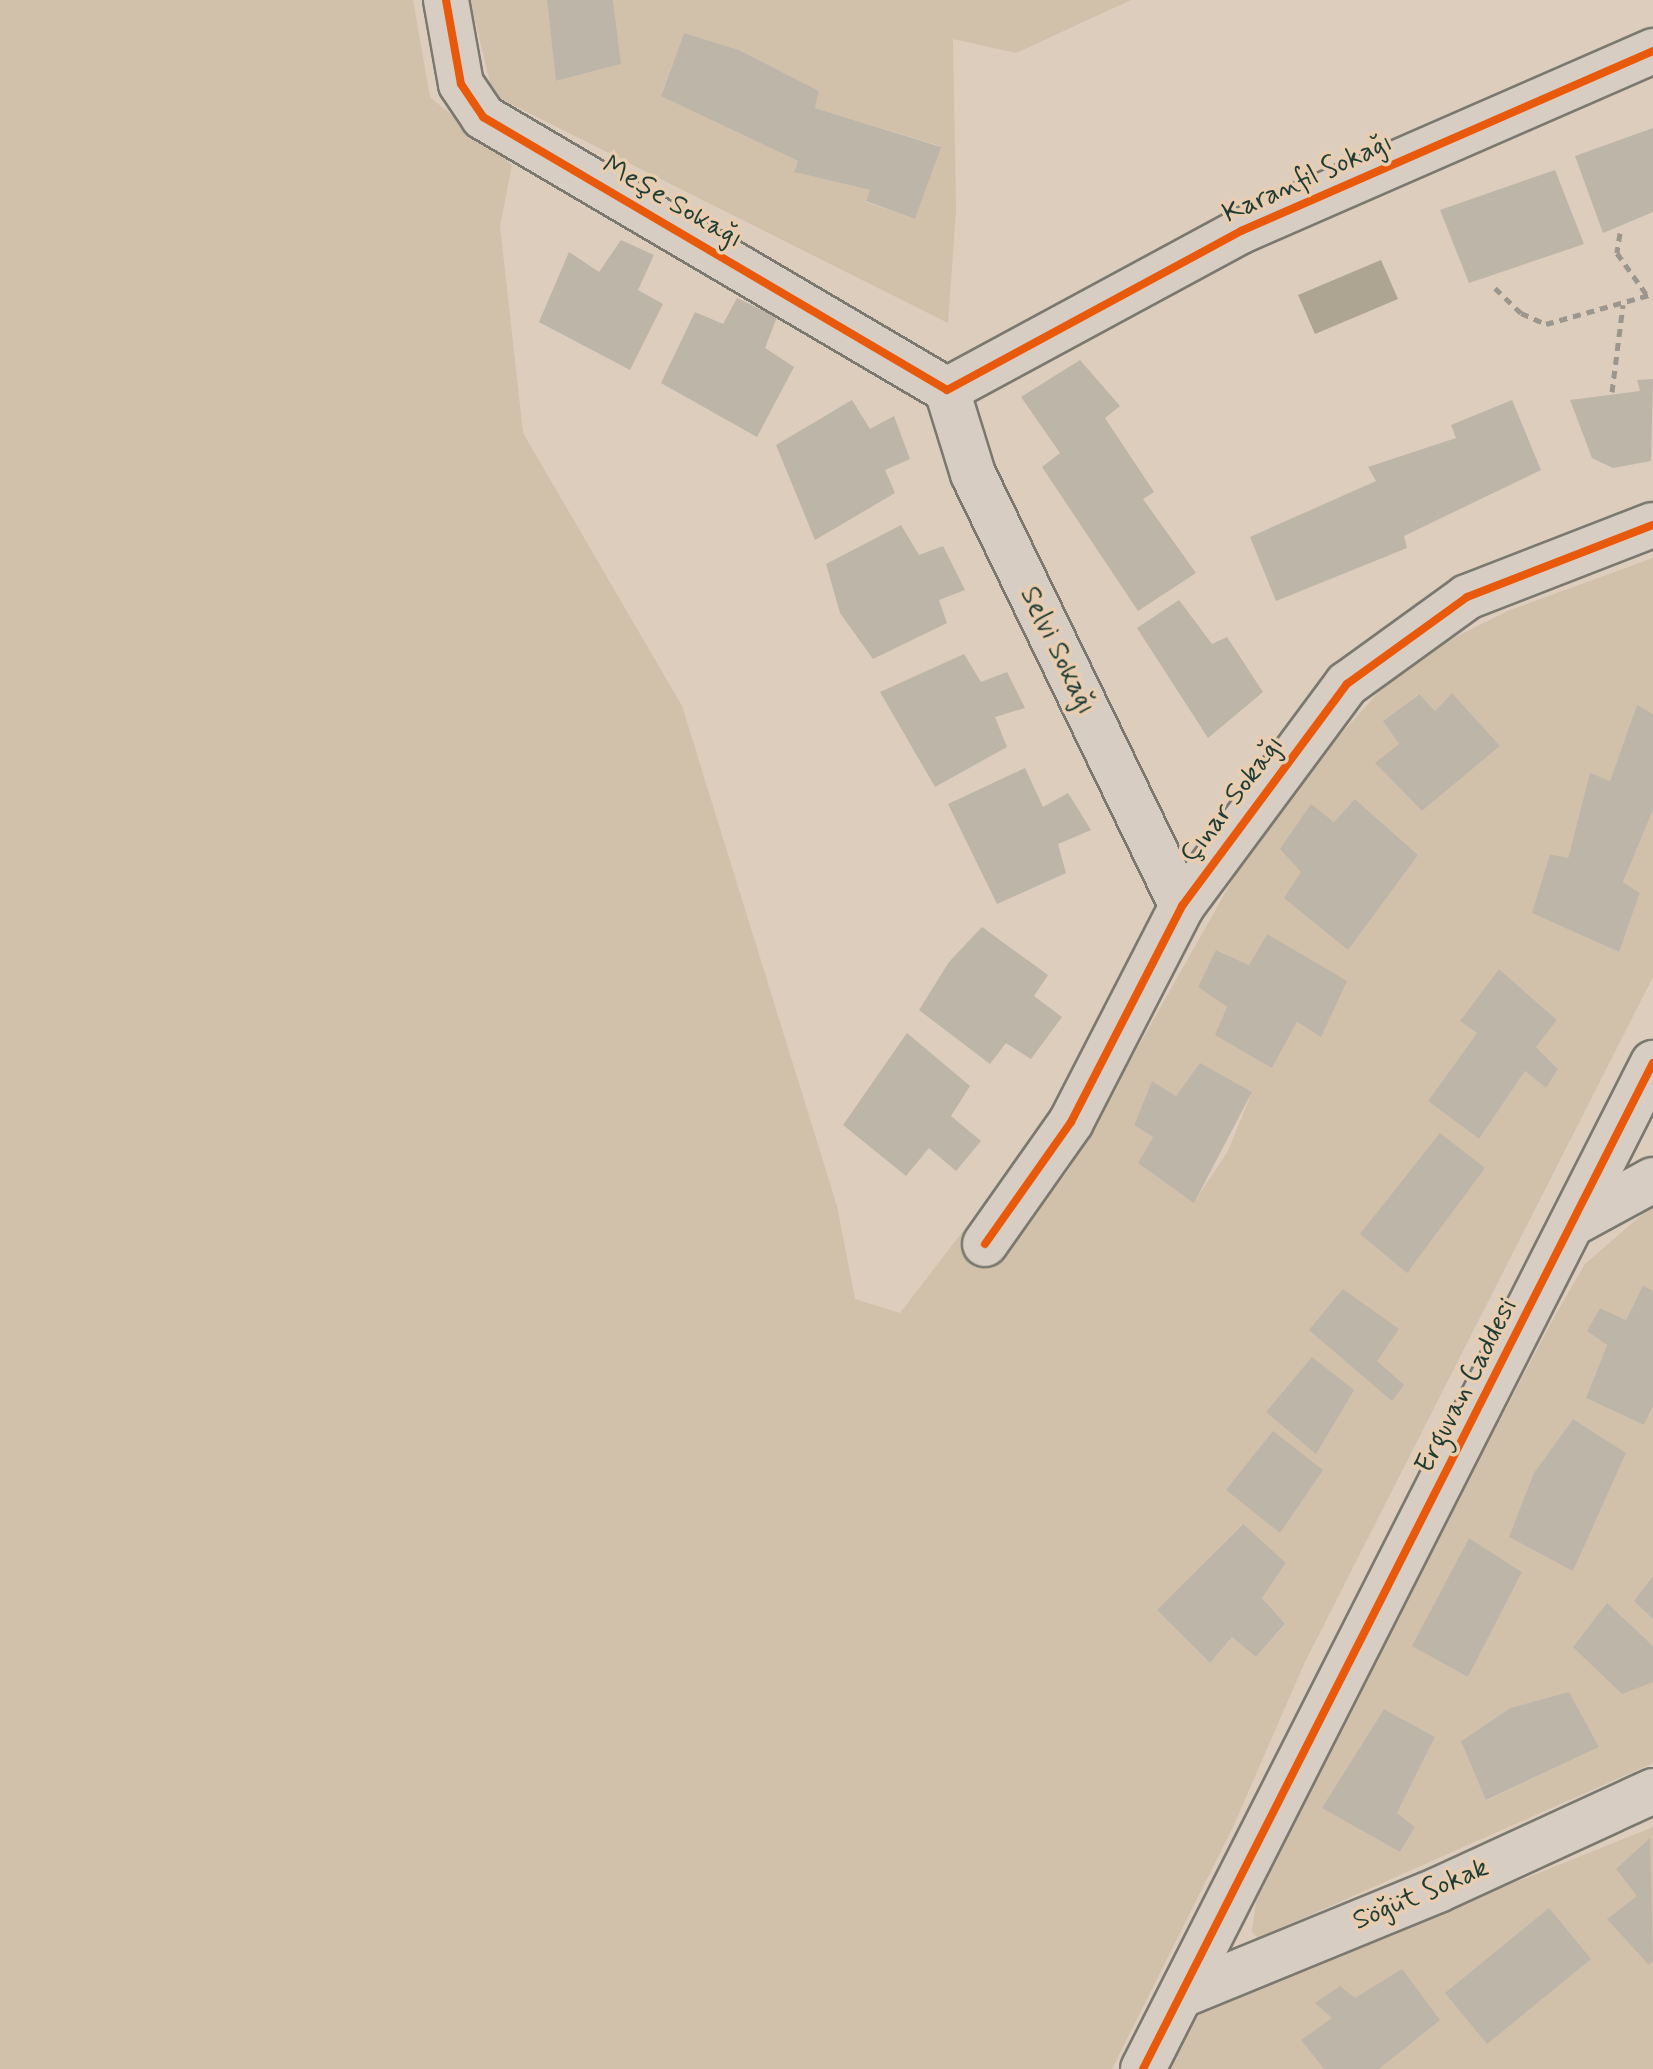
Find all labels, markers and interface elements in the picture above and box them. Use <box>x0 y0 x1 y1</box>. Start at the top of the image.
street label: Karanfil Sokağı <box>1216 126 1400 232</box>
street label: Meşe Sokağı <box>597 150 747 256</box>
street label: Selvi Sokağı <box>1011 581 1103 721</box>
street label: Çınar Sokağı <box>1174 730 1292 870</box>
street label: Erguvan Caddesi <box>1407 1291 1527 1481</box>
street label: Söğüt Sokak <box>1347 1851 1495 1939</box>

